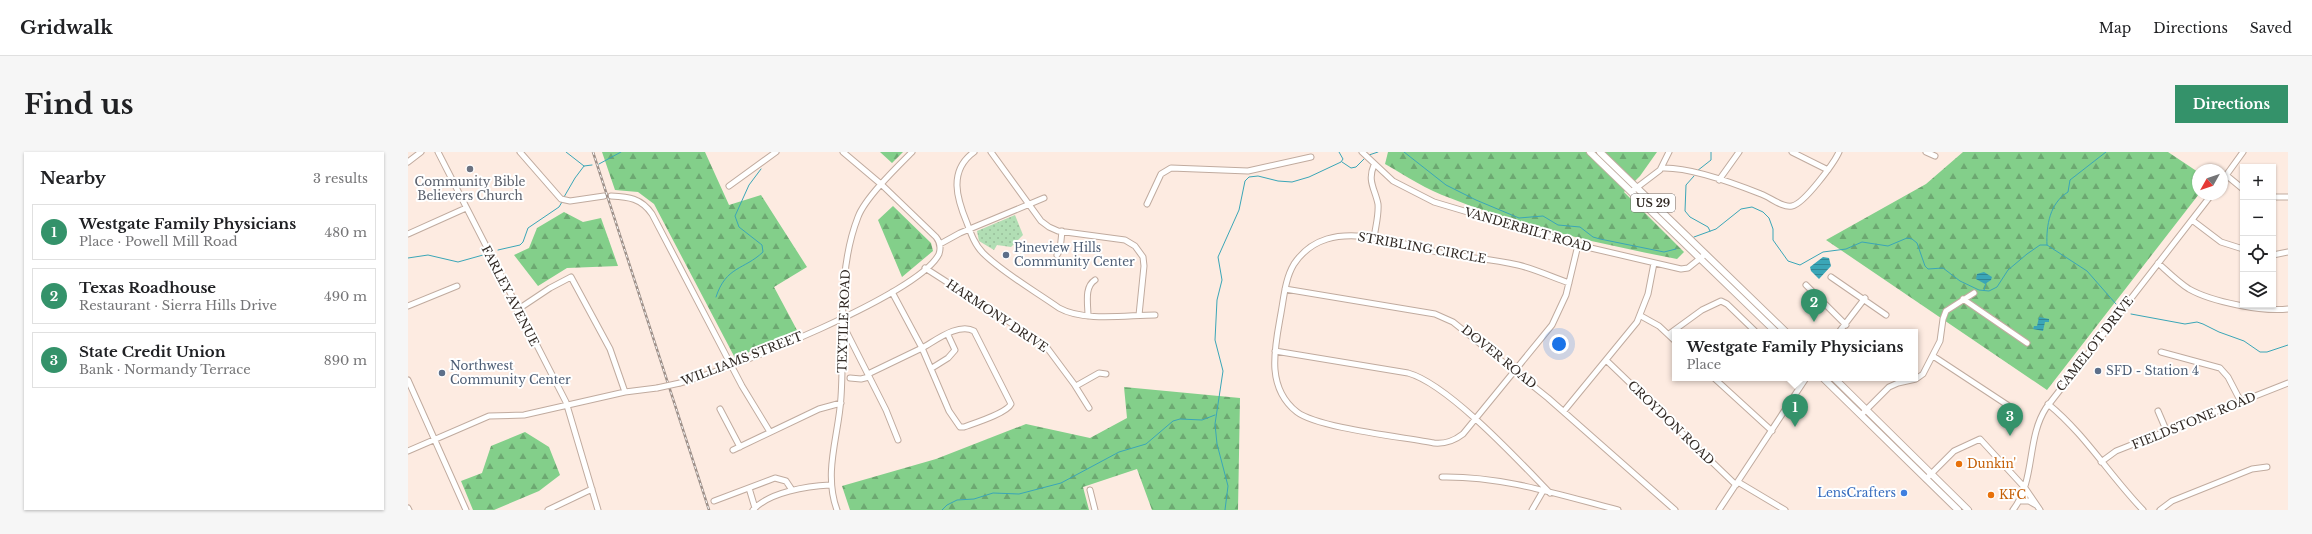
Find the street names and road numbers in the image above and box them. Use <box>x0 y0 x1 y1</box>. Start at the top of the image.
road number: US 29 <box>1631 194 1675 212</box>
street label: VANDERBILT ROAD <box>1462 204 1593 255</box>
street label: STRIBLING CIRCLE <box>1357 229 1488 266</box>
street label: FARLEY AVENUE <box>479 243 542 349</box>
street label: TEXTILE ROAD <box>834 269 853 373</box>
street label: HARMONY DRIVE <box>944 276 1051 355</box>
street label: CAMELOT DRIVE <box>2053 293 2136 394</box>
street label: DOVER ROAD <box>1459 322 1540 391</box>
street label: WILLIAMS STREET <box>678 328 805 389</box>
street label: CROYDON ROAD <box>1625 377 1718 468</box>
street label: FIELDSTONE ROAD <box>2130 389 2258 452</box>

